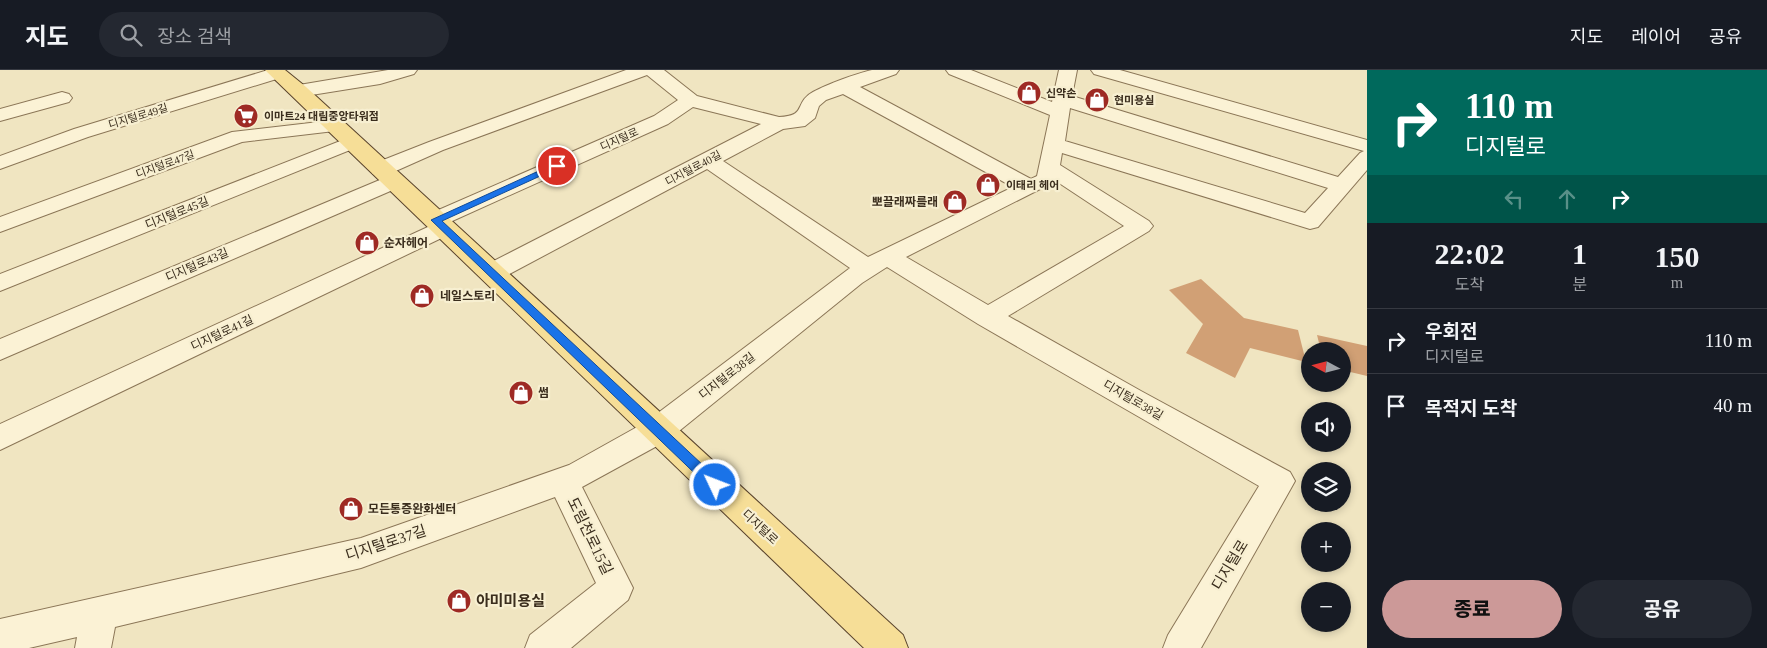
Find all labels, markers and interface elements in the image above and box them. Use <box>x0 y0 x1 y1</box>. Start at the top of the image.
search box <box>99 12 449 57</box>
icon: search <box>117 21 145 49</box>
text: 지도 <box>25 24 69 50</box>
text: 장소 검색 <box>157 26 232 47</box>
text: 지도 <box>1570 27 1603 47</box>
text: 레이어 <box>1631 27 1681 47</box>
text: 공유 <box>1709 27 1742 47</box>
shop icon: 신약손 <box>1016 80 1042 106</box>
place label: 신약손 <box>1046 87 1076 99</box>
shop icon: 현미용실 <box>1084 87 1110 113</box>
text: 110 m <box>1465 87 1553 126</box>
icon: right <box>1382 90 1447 155</box>
place label: 현미용실 <box>1114 94 1154 106</box>
street label: 디지털로49길 <box>107 101 169 131</box>
supermarket icon: 이마트24 대림중앙타워점 <box>233 103 259 129</box>
place label: 이마트24 대림중앙타워점 <box>264 110 379 122</box>
street label: 디지털로 <box>598 125 640 153</box>
text: 디지털로 <box>1465 134 1546 159</box>
pin <box>536 145 578 187</box>
street label: 디지털로47길 <box>134 148 196 180</box>
street label: 디지털로40길 <box>663 148 723 188</box>
icon: arrive <box>543 152 571 180</box>
shop icon: 이태리 헤어 <box>975 172 1001 198</box>
place label: 이태리 헤어 <box>1006 179 1059 191</box>
icon: left <box>1500 185 1528 213</box>
icon: ahead <box>1553 185 1581 213</box>
icon: right <box>1606 185 1634 213</box>
shop icon: 뽀끌래짜를래 <box>942 189 968 215</box>
street label: 디지털로45길 <box>143 194 211 232</box>
place label: 뽀끌래짜를래 <box>872 195 938 209</box>
shop icon: 순자헤어 <box>354 230 380 256</box>
place label: 순자헤어 <box>384 236 428 250</box>
text: 22:02 <box>1435 237 1505 270</box>
text: 1 <box>1572 237 1587 270</box>
text: 150 <box>1655 240 1700 273</box>
street label: 디지털로43길 <box>163 245 231 285</box>
text: m <box>1671 274 1683 291</box>
text: 도착 <box>1455 276 1484 293</box>
text: 분 <box>1572 276 1587 293</box>
shop icon: 네일스토리 <box>409 283 435 309</box>
place label: 네일스토리 <box>440 289 495 303</box>
street label: 디지털로41길 <box>189 312 255 354</box>
text: 우회전 <box>1425 321 1477 342</box>
icon: right <box>1382 327 1410 355</box>
text: 110 m <box>1705 330 1752 351</box>
north arrow <box>1301 342 1351 392</box>
map controls <box>1301 342 1351 632</box>
text: 디지털로 <box>1425 348 1484 365</box>
street label: 디지털로38길 <box>696 350 758 402</box>
street label: 디지털로38길 <box>1100 377 1166 423</box>
shop icon: 썸 <box>508 380 534 406</box>
place label: 썸 <box>538 386 549 400</box>
icon: arrive <box>1382 392 1410 420</box>
text: 40 m <box>1713 395 1752 416</box>
text: 목적지 도착 <box>1425 398 1517 419</box>
button: sound <box>1301 402 1351 452</box>
position arrow <box>688 458 740 510</box>
button: layers <box>1301 462 1351 512</box>
street label: 도림천로15길 <box>564 494 617 577</box>
shop icon: 모든통증완화센터 <box>338 496 364 522</box>
place label: 모든통증완화센터 <box>368 502 456 516</box>
street label: 디지털로 <box>739 507 781 547</box>
street label: 디지털로37길 <box>344 522 428 564</box>
button: + <box>1301 522 1351 572</box>
street label: 디지털로 <box>1209 537 1251 593</box>
button: 종료 <box>1382 580 1562 638</box>
button: 공유 <box>1572 580 1752 638</box>
button: − <box>1301 582 1351 632</box>
shop icon: 아미미용실 <box>446 588 472 614</box>
place label: 아미미용실 <box>476 593 545 609</box>

